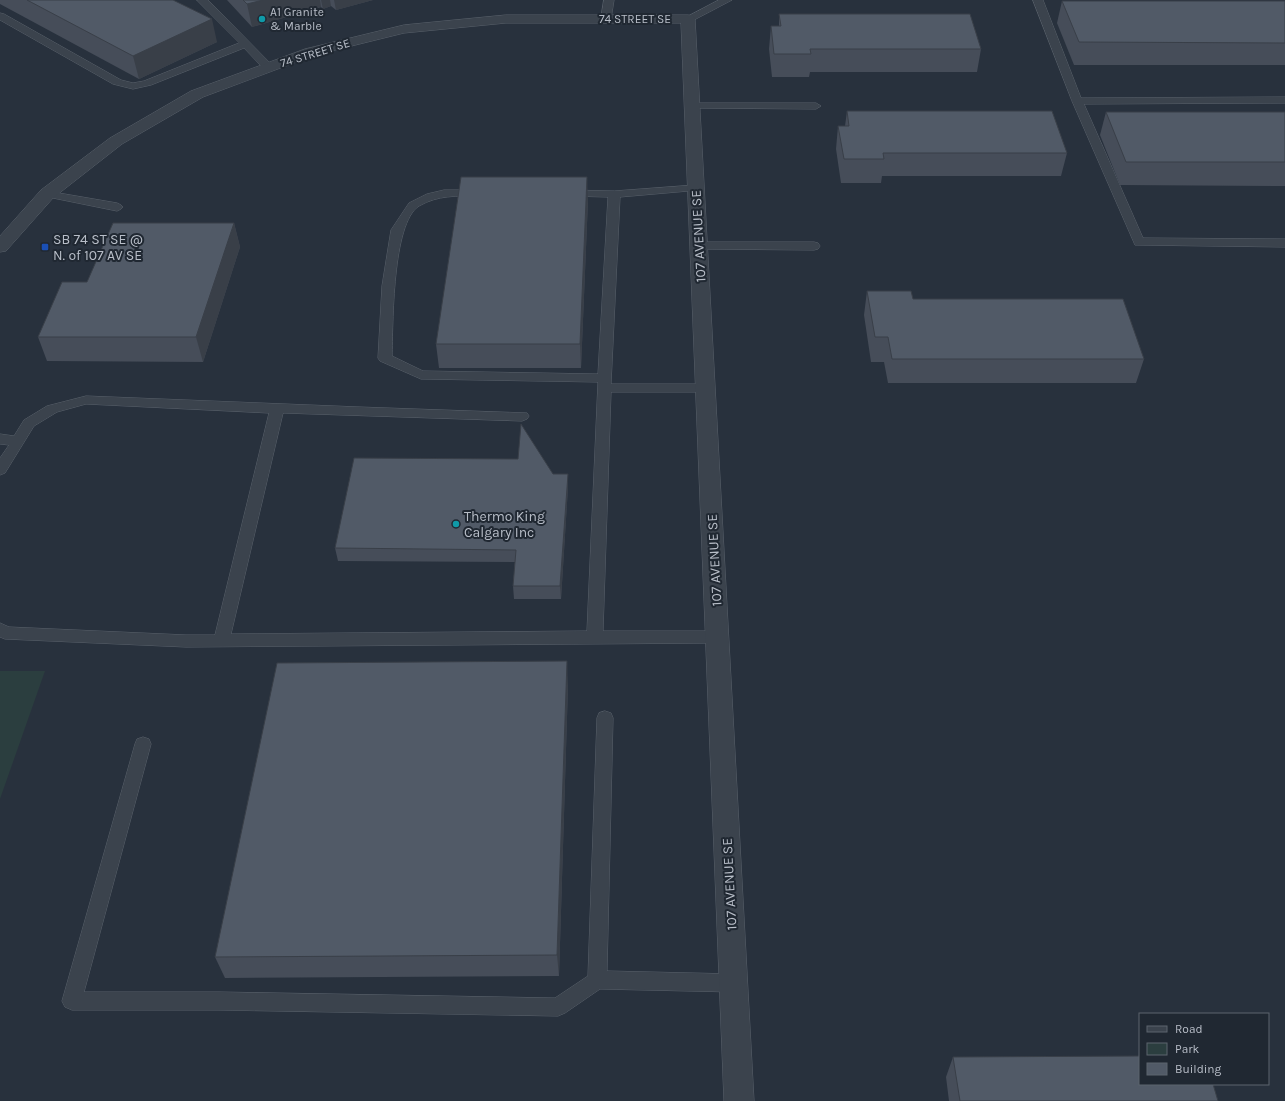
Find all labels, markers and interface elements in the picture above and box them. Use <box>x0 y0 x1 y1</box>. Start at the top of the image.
place label: A1 Granite & Marble <box>270 5 324 33</box>
street label: 74 STREET SE <box>599 12 671 26</box>
marker: A1 Granite & Marble <box>257 14 267 24</box>
street label: 74 STREET SE <box>278 36 352 70</box>
street label: 107 AVENUE SE <box>688 189 709 283</box>
place label: SB 74 ST SE @ N. of 107 AV SE <box>53 231 143 264</box>
marker: SB 74 ST SE @ N. of 107 AV SE <box>40 242 50 252</box>
place label: Thermo King Calgary Inc <box>464 508 545 541</box>
street label: 107 AVENUE SE <box>704 513 725 607</box>
marker: Thermo King Calgary Inc <box>451 519 461 529</box>
street label: 107 AVENUE SE <box>719 837 740 931</box>
legend <box>1139 1013 1269 1085</box>
text: Road <box>1175 1022 1203 1036</box>
text: Park <box>1175 1042 1200 1056</box>
text: Building <box>1175 1062 1222 1076</box>

